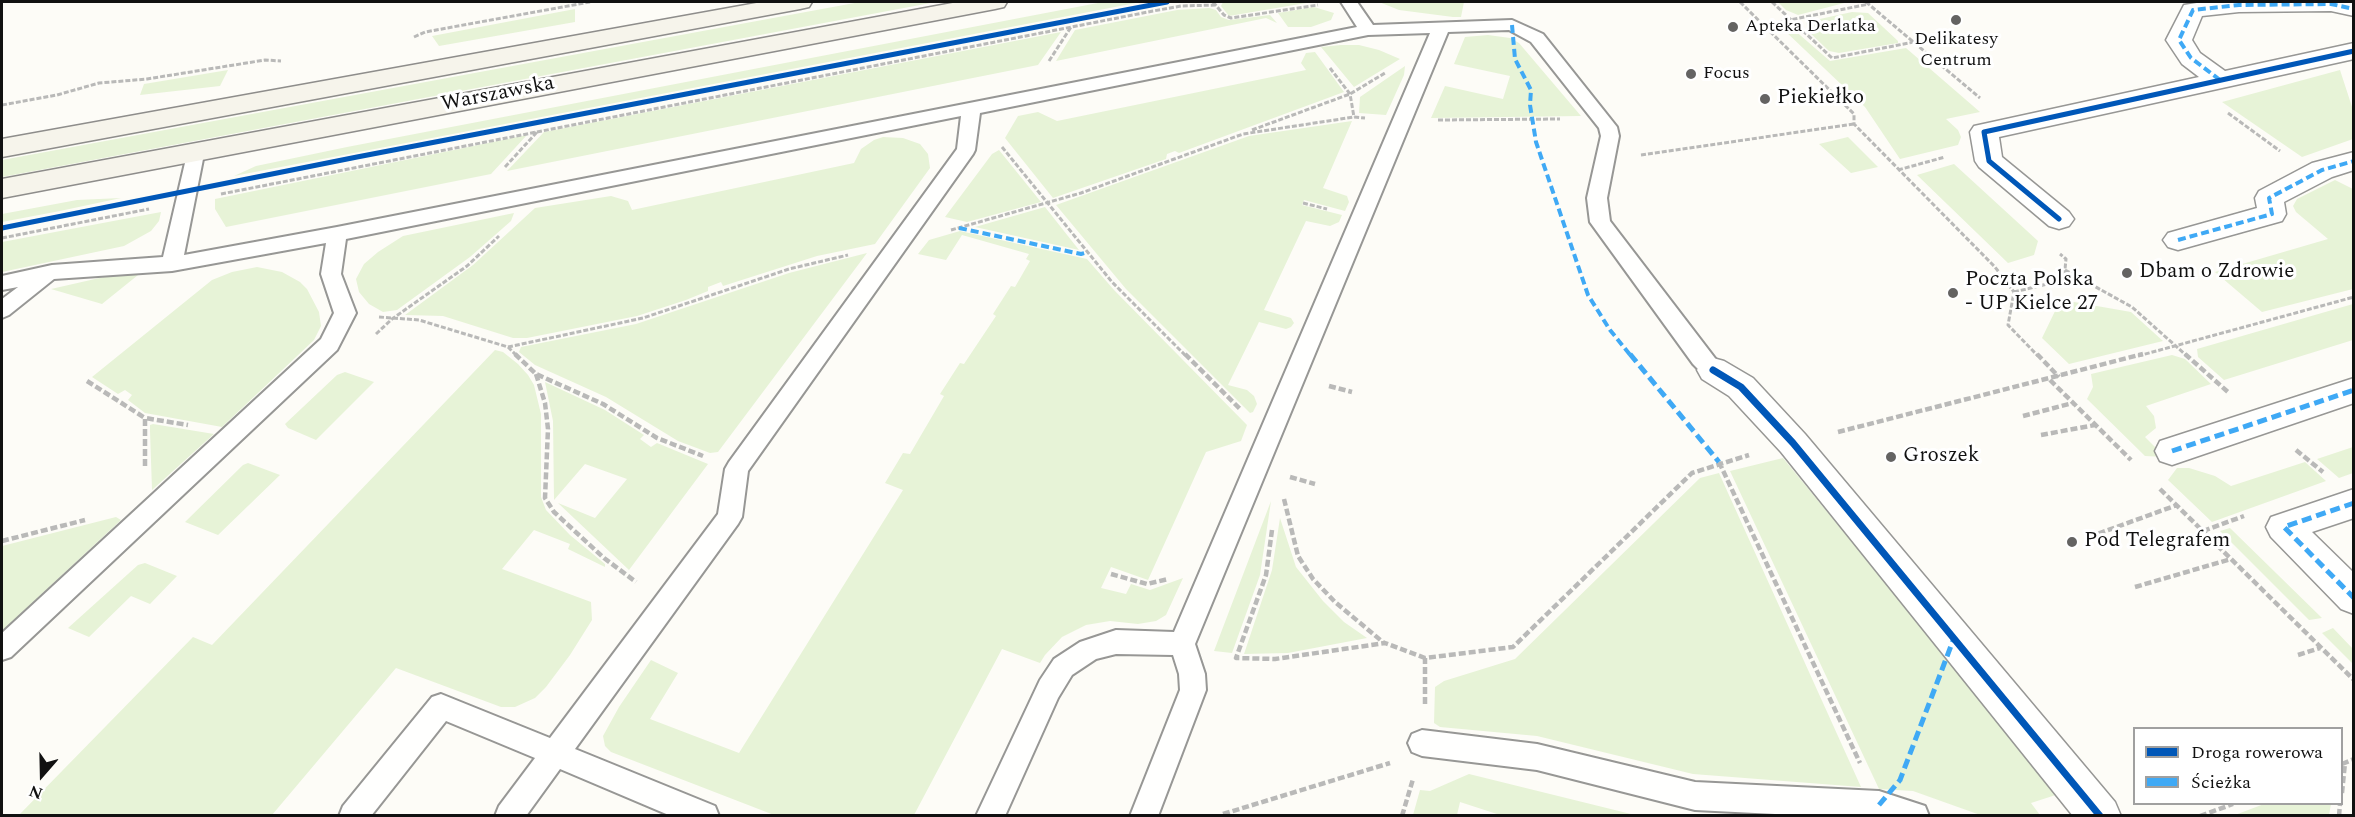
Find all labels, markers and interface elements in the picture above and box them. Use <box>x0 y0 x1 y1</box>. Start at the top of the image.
marker: Delikatesy Centrum <box>1949 13 1963 27</box>
place label: Apteka Derlatka <box>1745 16 1876 38</box>
marker: Apteka Derlatka <box>1726 20 1740 34</box>
place label: Delikatesy Centrum <box>1914 29 1998 72</box>
place label: Focus <box>1703 63 1750 85</box>
marker: Focus <box>1684 67 1698 81</box>
street label: Warszawska <box>439 72 557 118</box>
place label: Piekiełko <box>1777 86 1864 112</box>
marker: Piekiełko <box>1758 92 1772 106</box>
place label: Dbam o Zdrowie <box>2139 260 2294 286</box>
marker: Dbam o Zdrowie <box>2120 266 2134 280</box>
place label: Poczta Polska - UP Kielce 27 <box>1965 268 2098 318</box>
marker: Poczta Polska - UP Kielce 27 <box>1946 286 1960 300</box>
place label: Groszek <box>1903 444 1979 470</box>
marker: Groszek <box>1884 450 1898 464</box>
place label: Pod Telegrafem <box>2084 529 2230 555</box>
marker: Pod Telegrafem <box>2065 535 2079 549</box>
legend <box>2133 727 2343 805</box>
text: Droga rowerowa <box>2191 739 2323 766</box>
north arrow <box>12 745 72 805</box>
text: Ścieżka <box>2191 769 2251 796</box>
text: N <box>26 778 46 805</box>

